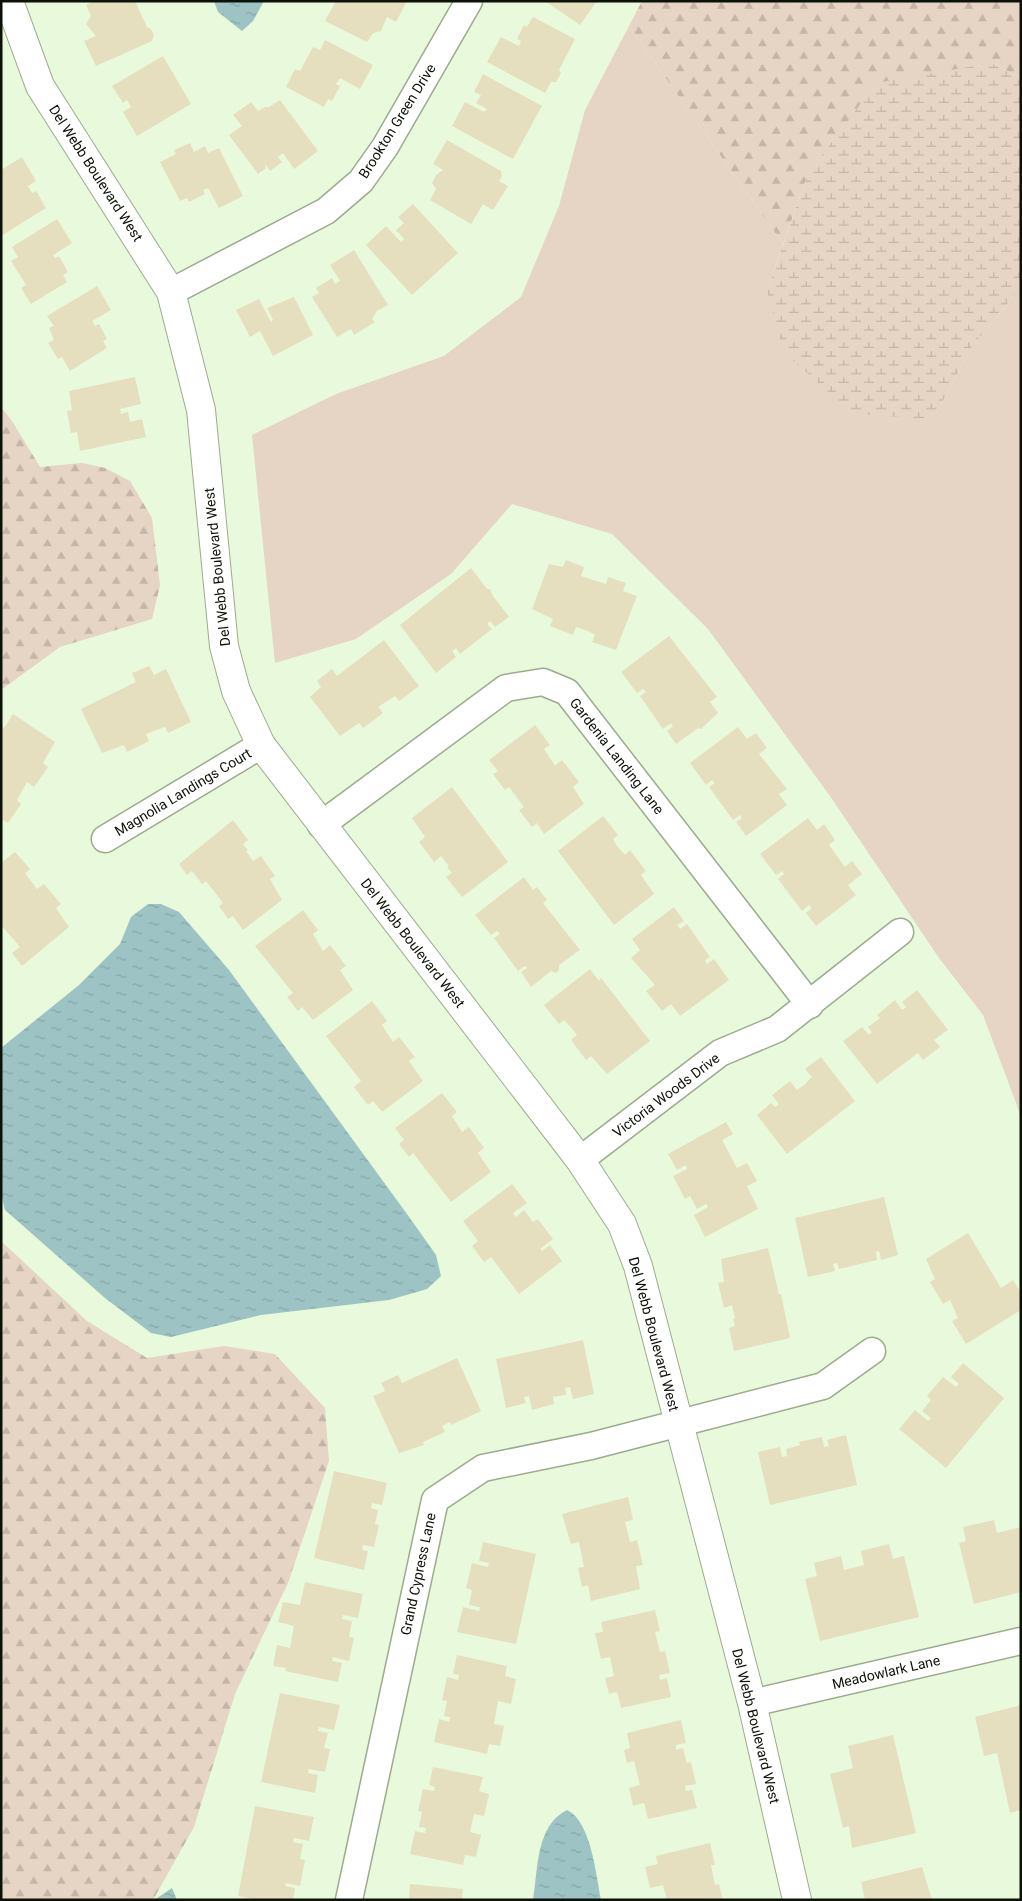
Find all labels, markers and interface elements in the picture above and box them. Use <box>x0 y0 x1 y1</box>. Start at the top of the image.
street label: Brookton Green Drive <box>355 61 439 181</box>
street label: Del Webb Boulevard West <box>46 102 146 244</box>
street label: Del Webb Boulevard West <box>201 487 233 647</box>
street label: Gardenia Landing Lane <box>567 695 667 817</box>
street label: Magnolia Landings Court <box>112 745 254 839</box>
street label: Del Webb Boulevard West <box>358 875 469 1011</box>
street label: Victoria Woods Drive <box>609 1050 723 1140</box>
street label: Del Webb Boulevard West <box>626 1255 682 1413</box>
street label: Grand Cypress Lane <box>397 1511 439 1637</box>
street label: Del Webb Boulevard West <box>729 1647 783 1806</box>
street label: Meadowlark Lane <box>830 1652 942 1692</box>

